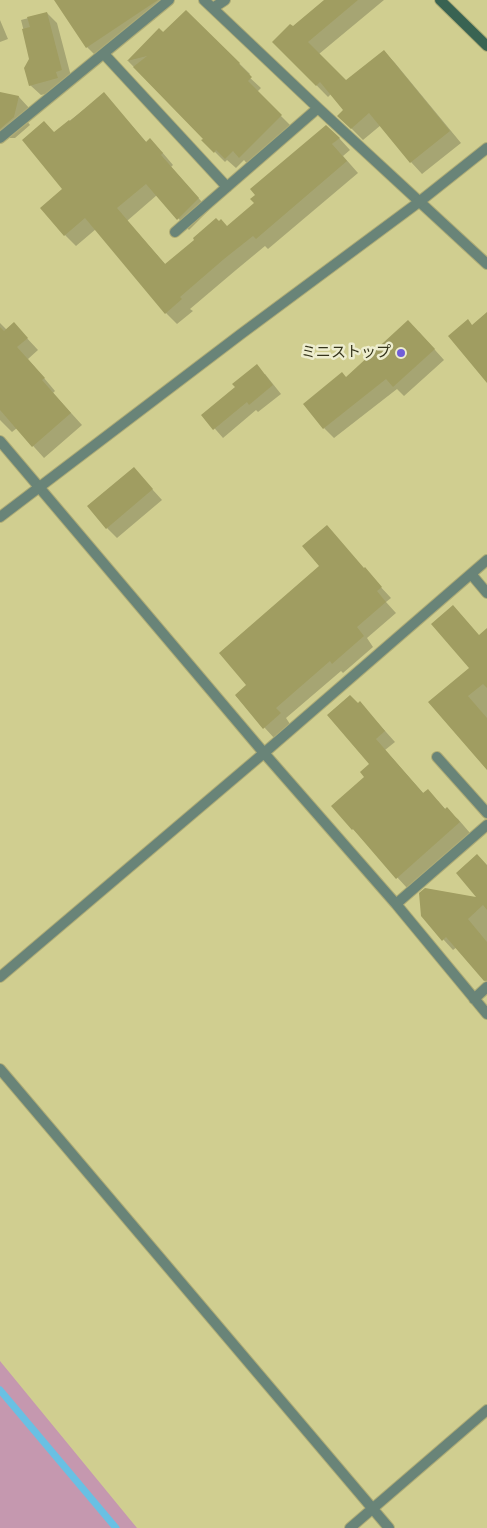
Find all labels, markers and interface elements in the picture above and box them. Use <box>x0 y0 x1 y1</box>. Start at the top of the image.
place label: ミニストップ <box>301 344 391 362</box>
marker: ミニストップ <box>395 347 407 359</box>

